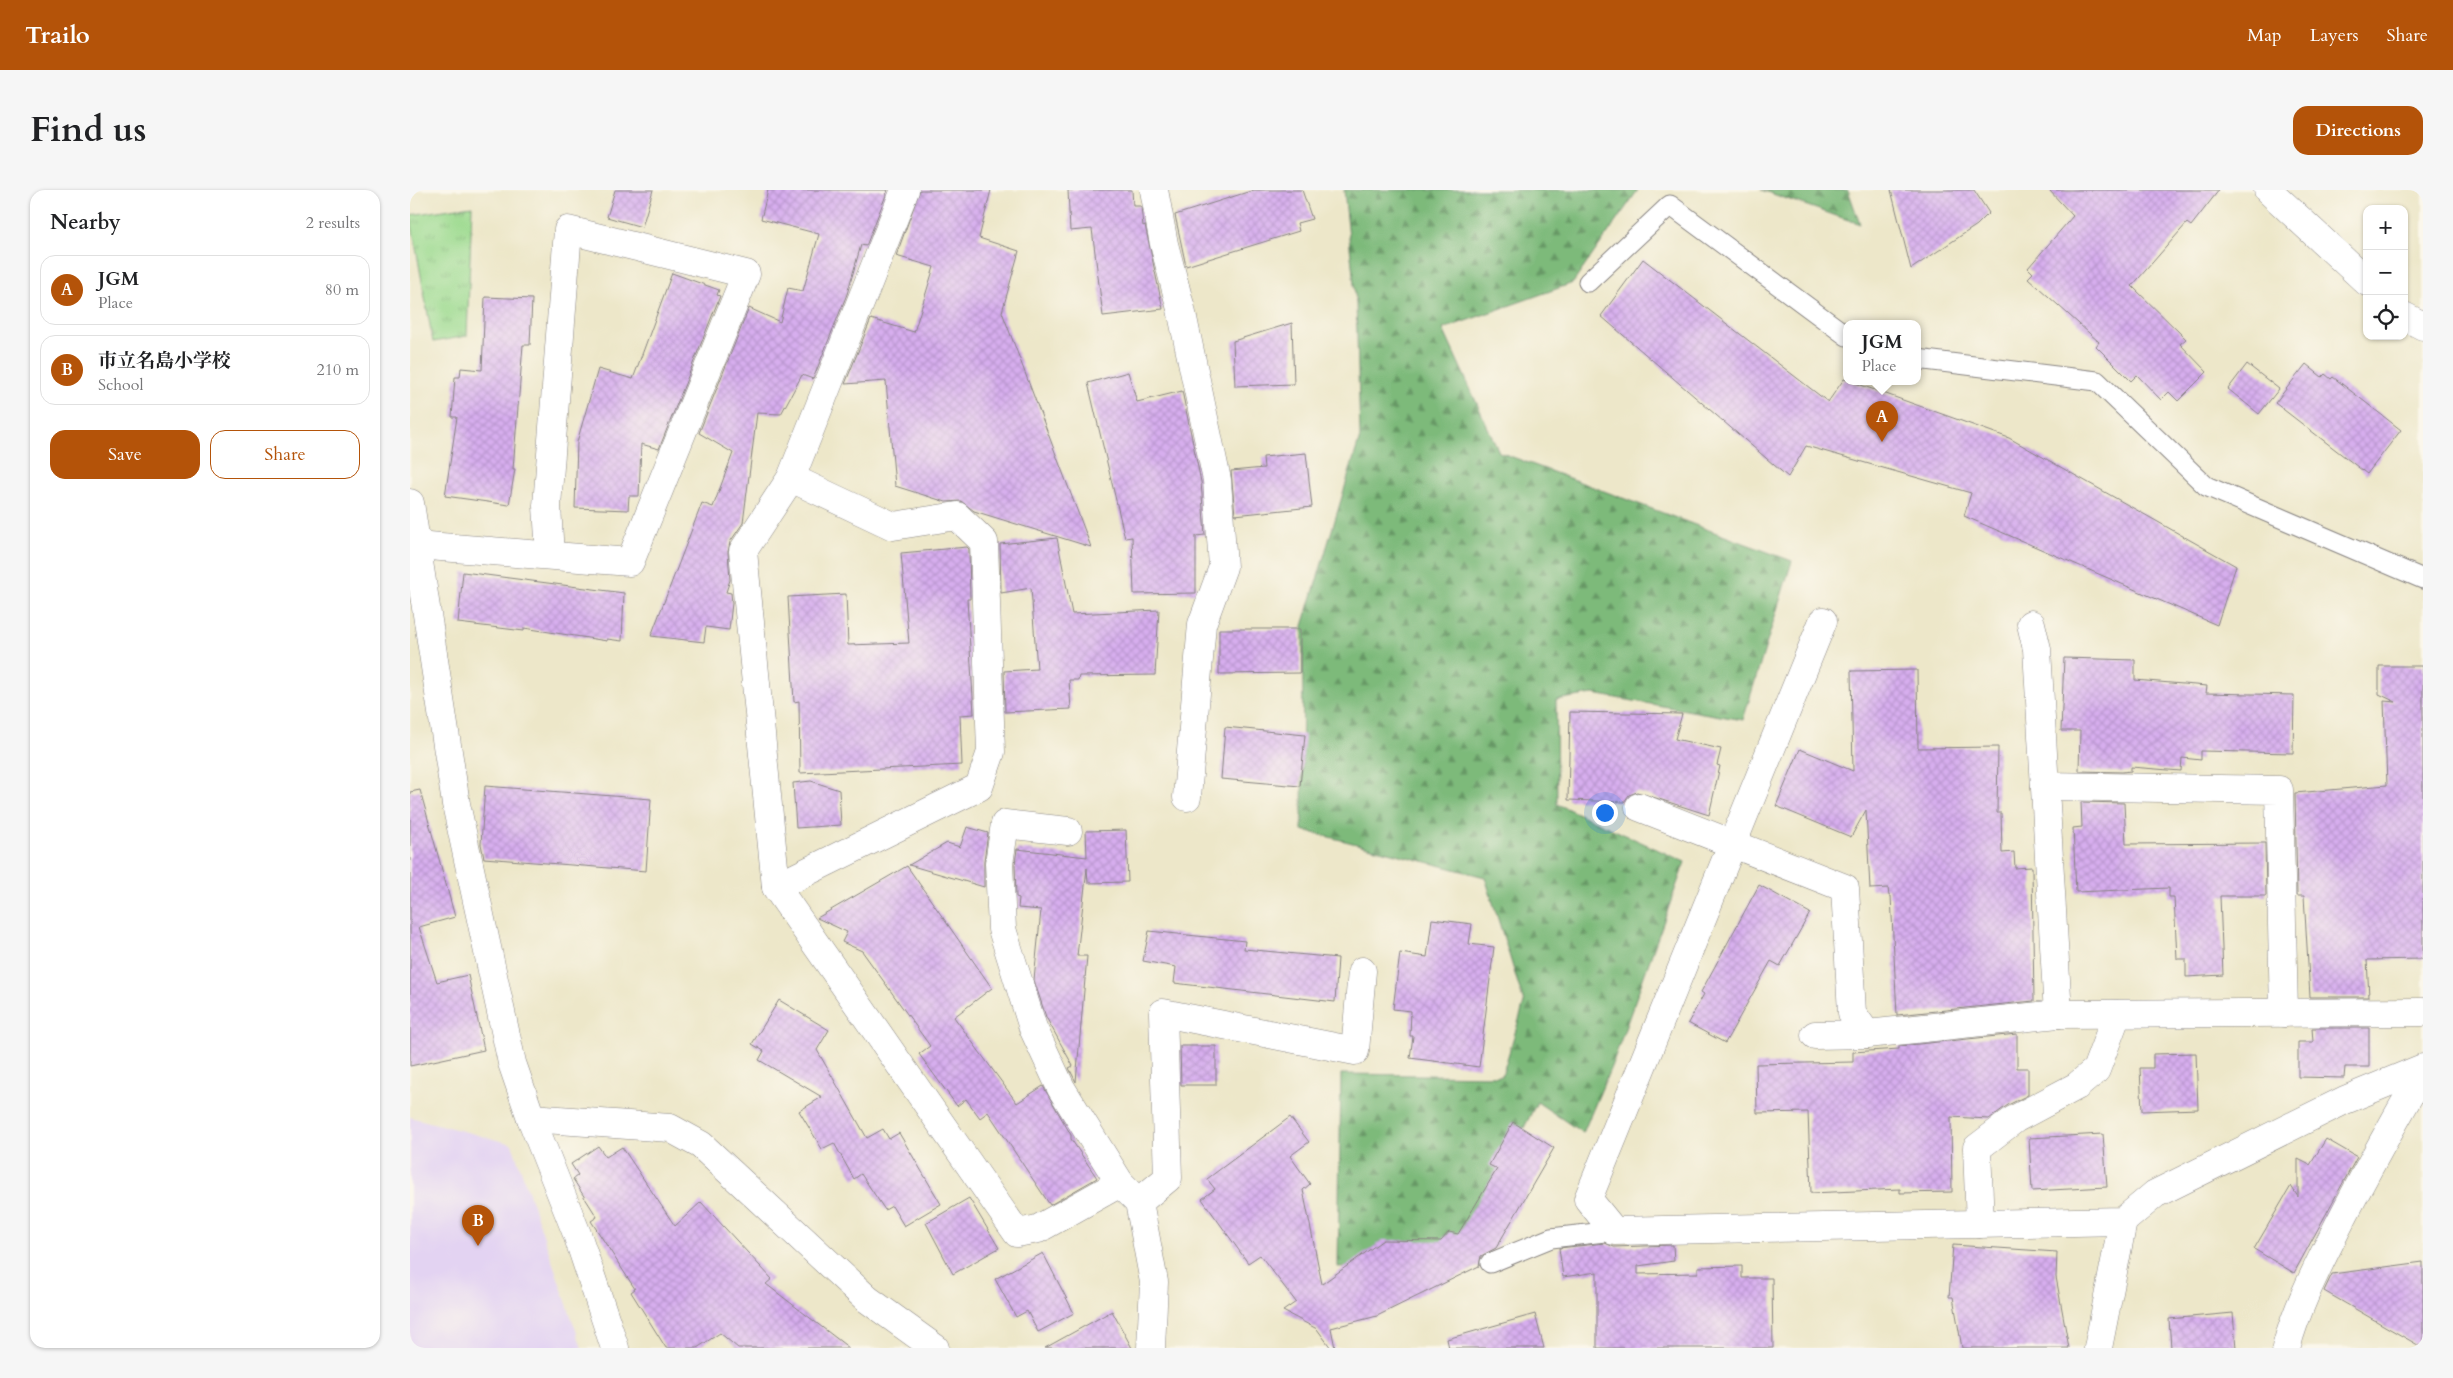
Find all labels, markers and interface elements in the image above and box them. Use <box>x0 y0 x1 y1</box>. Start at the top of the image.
text: Trailo <box>25 19 90 52</box>
text: Map <box>2247 23 2282 48</box>
text: Layers <box>2310 23 2359 48</box>
text: Share <box>2387 23 2428 48</box>
text: Find us <box>30 106 146 154</box>
button: Directions <box>2293 106 2423 155</box>
map controls <box>2363 205 2408 340</box>
button: + <box>2363 205 2408 250</box>
text: Nearby <box>50 208 121 237</box>
text: 2 results <box>306 212 360 234</box>
button: − <box>2363 250 2408 295</box>
text: JGM <box>98 266 139 292</box>
text: A <box>61 279 73 301</box>
text: 80 m <box>325 279 359 301</box>
text: Place <box>98 292 133 314</box>
button: locate <box>2363 295 2408 340</box>
popup <box>1843 320 1921 385</box>
text: JGM <box>1861 329 1903 355</box>
text: 市立名島小学校 <box>98 348 231 374</box>
text: Place <box>1861 355 1896 377</box>
text: B <box>61 359 73 381</box>
text: 210 m <box>317 359 359 381</box>
text: School <box>98 374 143 396</box>
pin: A <box>1866 401 1898 442</box>
button: Save <box>50 430 200 479</box>
button: Share <box>210 430 360 479</box>
your location <box>1592 800 1618 826</box>
pin: B <box>462 1205 494 1246</box>

